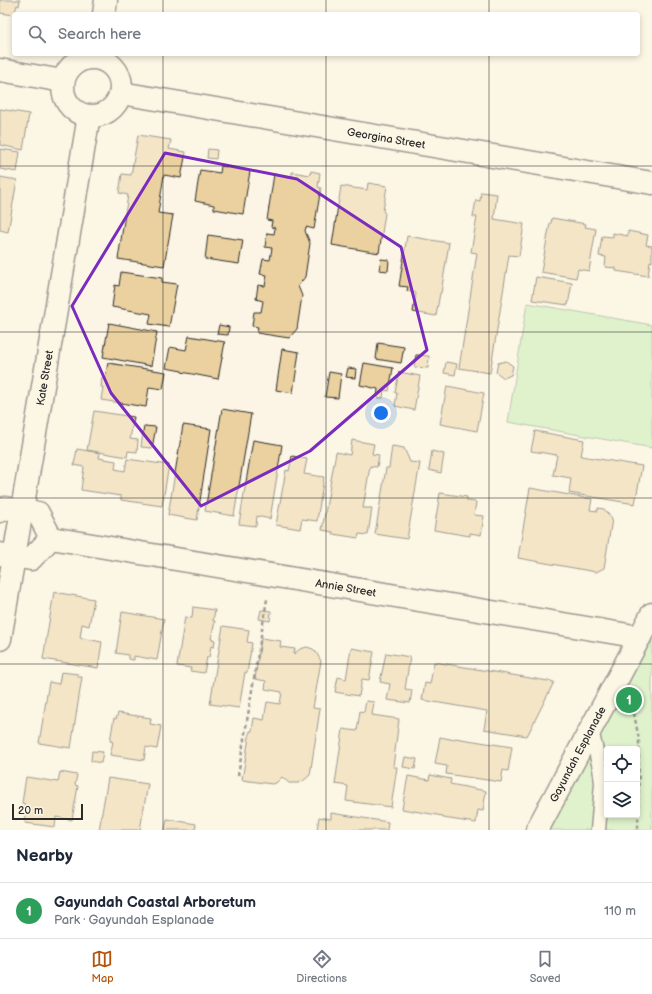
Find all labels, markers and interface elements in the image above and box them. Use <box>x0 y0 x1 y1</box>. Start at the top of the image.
search box <box>12 12 640 56</box>
icon: search <box>26 23 48 45</box>
text: Search here <box>58 25 141 44</box>
street label: Georgina Street <box>346 125 427 151</box>
street label: Kate Street <box>33 349 56 406</box>
your location <box>371 403 391 423</box>
street label: Annie Street <box>315 576 378 599</box>
pin: 1 <box>616 685 642 715</box>
street label: Gayundah Esplanade <box>547 704 608 804</box>
map controls <box>604 746 640 818</box>
button: locate <box>604 746 640 782</box>
button: layers <box>604 782 640 818</box>
scale bar <box>12 802 83 821</box>
text: 20 m <box>18 804 43 817</box>
text: Nearby <box>16 846 73 866</box>
text: Gayundah Coastal Arboretum <box>54 893 256 912</box>
text: 1 <box>26 903 32 919</box>
text: 110 m <box>604 903 636 919</box>
text: Park · Gayundah Esplanade <box>54 912 214 928</box>
tab: Map <box>91 948 114 985</box>
tab: Directions <box>296 948 347 985</box>
tab: Saved <box>530 948 561 985</box>

